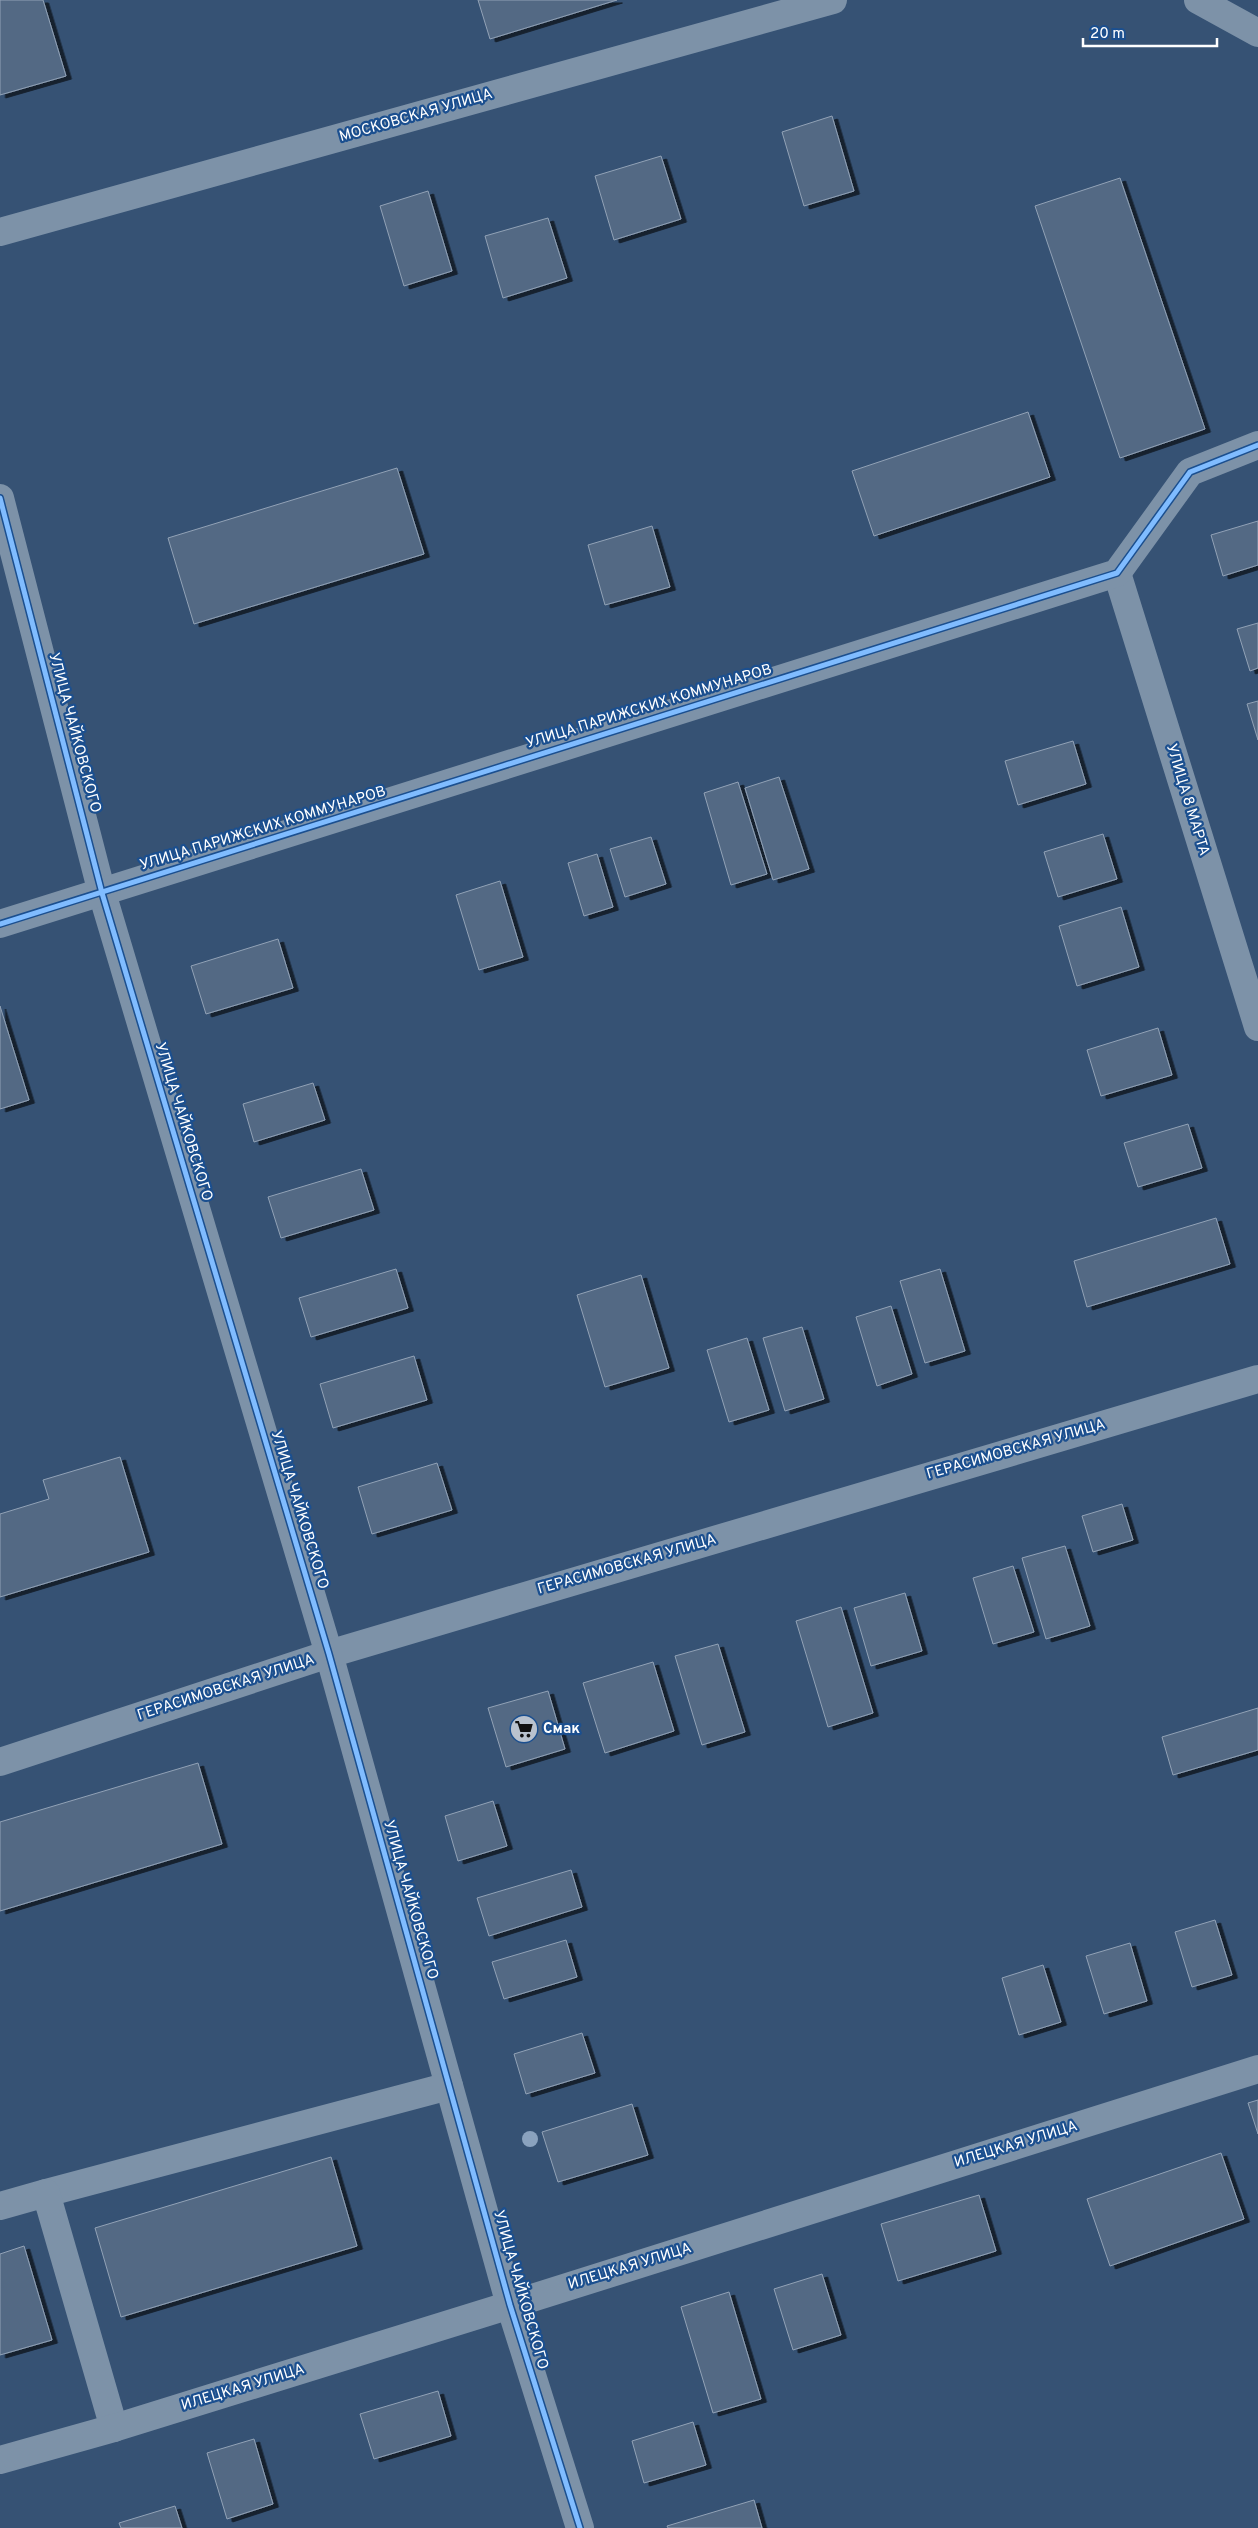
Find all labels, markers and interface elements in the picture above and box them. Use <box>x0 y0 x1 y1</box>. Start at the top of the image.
scale bar <box>1083 15 1217 47</box>
text: 20 m <box>1090 25 1125 44</box>
street label: МОСКОВСКАЯ УЛИЦА <box>337 85 495 147</box>
street label: УЛИЦА ЧАЙКОВСКОГО <box>43 650 106 815</box>
street label: УЛИЦА ПАРИЖСКИХ КОММУНАРОВ <box>524 660 774 754</box>
street label: УЛИЦА 8 МАРТА <box>1161 742 1213 858</box>
street label: УЛИЦА ПАРИЖСКИХ КОММУНАРОВ <box>138 782 388 876</box>
street label: УЛИЦА ЧАЙКОВСКОГО <box>150 1040 218 1204</box>
street label: ГЕРАСИМОВСКАЯ УЛИЦА <box>924 1415 1108 1485</box>
street label: УЛИЦА ЧАЙКОВСКОГО <box>266 1428 334 1592</box>
street label: ГЕРАСИМОВСКАЯ УЛИЦА <box>535 1530 719 1600</box>
street label: ГЕРАСИМОВСКАЯ УЛИЦА <box>135 1650 317 1726</box>
supermarket icon: Смак <box>509 1714 539 1744</box>
place label: Смак <box>543 1720 580 1739</box>
street label: УЛИЦА ЧАЙКОВСКОГО <box>378 1818 444 1982</box>
street label: ИЛЕЦКАЯ УЛИЦА <box>952 2117 1080 2173</box>
street label: УЛИЦА ЧАЙКОВСКОГО <box>488 2208 554 2372</box>
street label: ИЛЕЦКАЯ УЛИЦА <box>566 2239 694 2295</box>
street label: ИЛЕЦКАЯ УЛИЦА <box>179 2360 307 2416</box>

